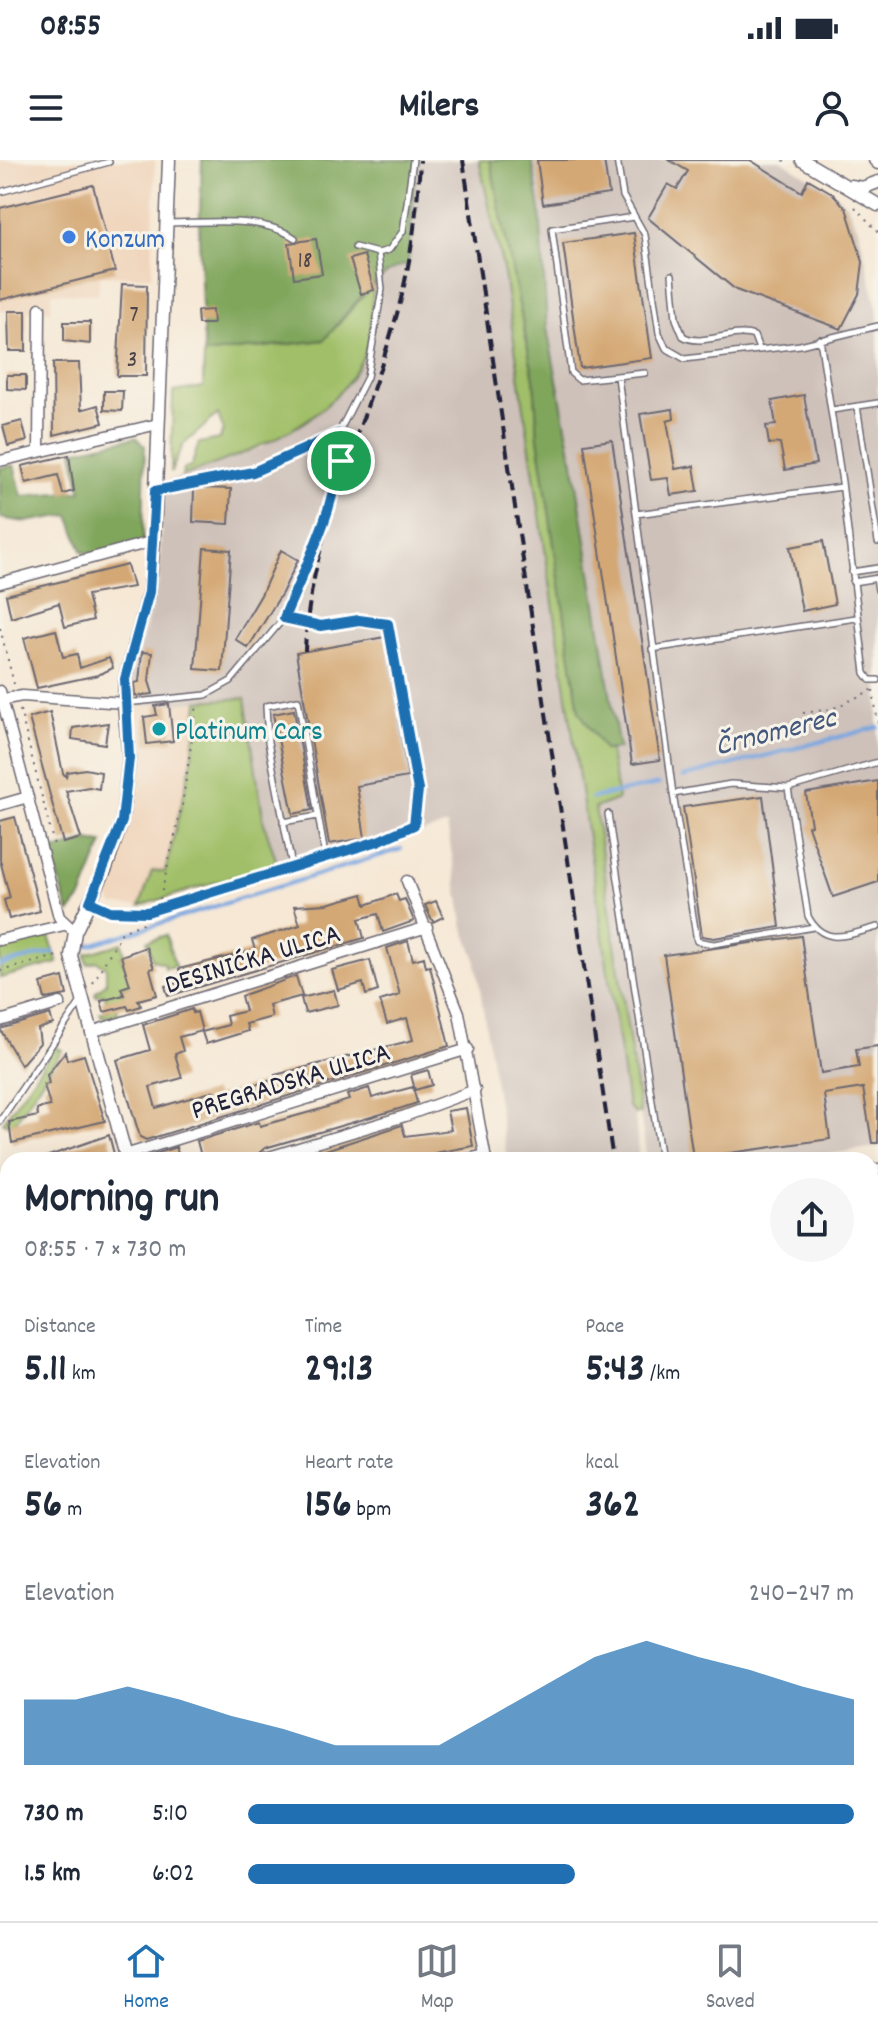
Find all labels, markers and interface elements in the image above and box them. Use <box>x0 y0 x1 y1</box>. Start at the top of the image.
text: 08:55 <box>40 7 101 50</box>
text: Milers <box>399 82 479 134</box>
icon: menu <box>24 86 68 130</box>
icon: person <box>810 86 854 130</box>
place label: Konzum <box>85 222 165 262</box>
marker: Konzum <box>60 228 78 246</box>
house number: 18 <box>298 245 312 279</box>
house number: 7 <box>129 299 139 333</box>
house number: 3 <box>127 344 137 378</box>
pin <box>307 427 375 495</box>
icon: arrive <box>319 439 363 483</box>
water label: Črnomerec <box>711 698 843 770</box>
place label: Platinum Cars <box>175 714 323 754</box>
marker: Platinum Cars <box>150 720 168 738</box>
street label: DESINIĆKA ULICA <box>161 916 346 1008</box>
street label: PREGRADSKA ULICA <box>187 1034 396 1133</box>
text: Morning run <box>24 1170 219 1233</box>
button: share <box>770 1178 854 1262</box>
text: 08:55 · 7 × 730 m <box>24 1232 186 1269</box>
text: Distance <box>24 1312 96 1343</box>
text: Time <box>305 1312 342 1343</box>
text: Pace <box>585 1312 624 1343</box>
text: 5.11 <box>24 1343 67 1400</box>
text: 29:13 <box>305 1343 374 1400</box>
text: 5:43 <box>585 1343 645 1400</box>
text: km <box>67 1359 96 1390</box>
text: /km <box>645 1359 680 1390</box>
text: Elevation <box>24 1448 101 1479</box>
text: Heart rate <box>305 1448 394 1479</box>
text: kcal <box>585 1448 619 1479</box>
text: 56 <box>24 1479 62 1536</box>
text: 156 <box>305 1479 352 1536</box>
text: 362 <box>585 1479 640 1536</box>
text: m <box>62 1495 82 1526</box>
text: bpm <box>352 1495 391 1526</box>
text: Elevation <box>24 1576 114 1613</box>
text: 240–247 m <box>749 1576 854 1613</box>
text: 730 m <box>24 1796 84 1833</box>
text: 5:10 <box>152 1796 188 1833</box>
text: 1.5 km <box>24 1856 81 1893</box>
text: 6:02 <box>152 1856 195 1893</box>
tab: Home <box>123 1939 169 2018</box>
tab: Map <box>415 1939 459 2018</box>
tab: Saved <box>706 1939 755 2018</box>

